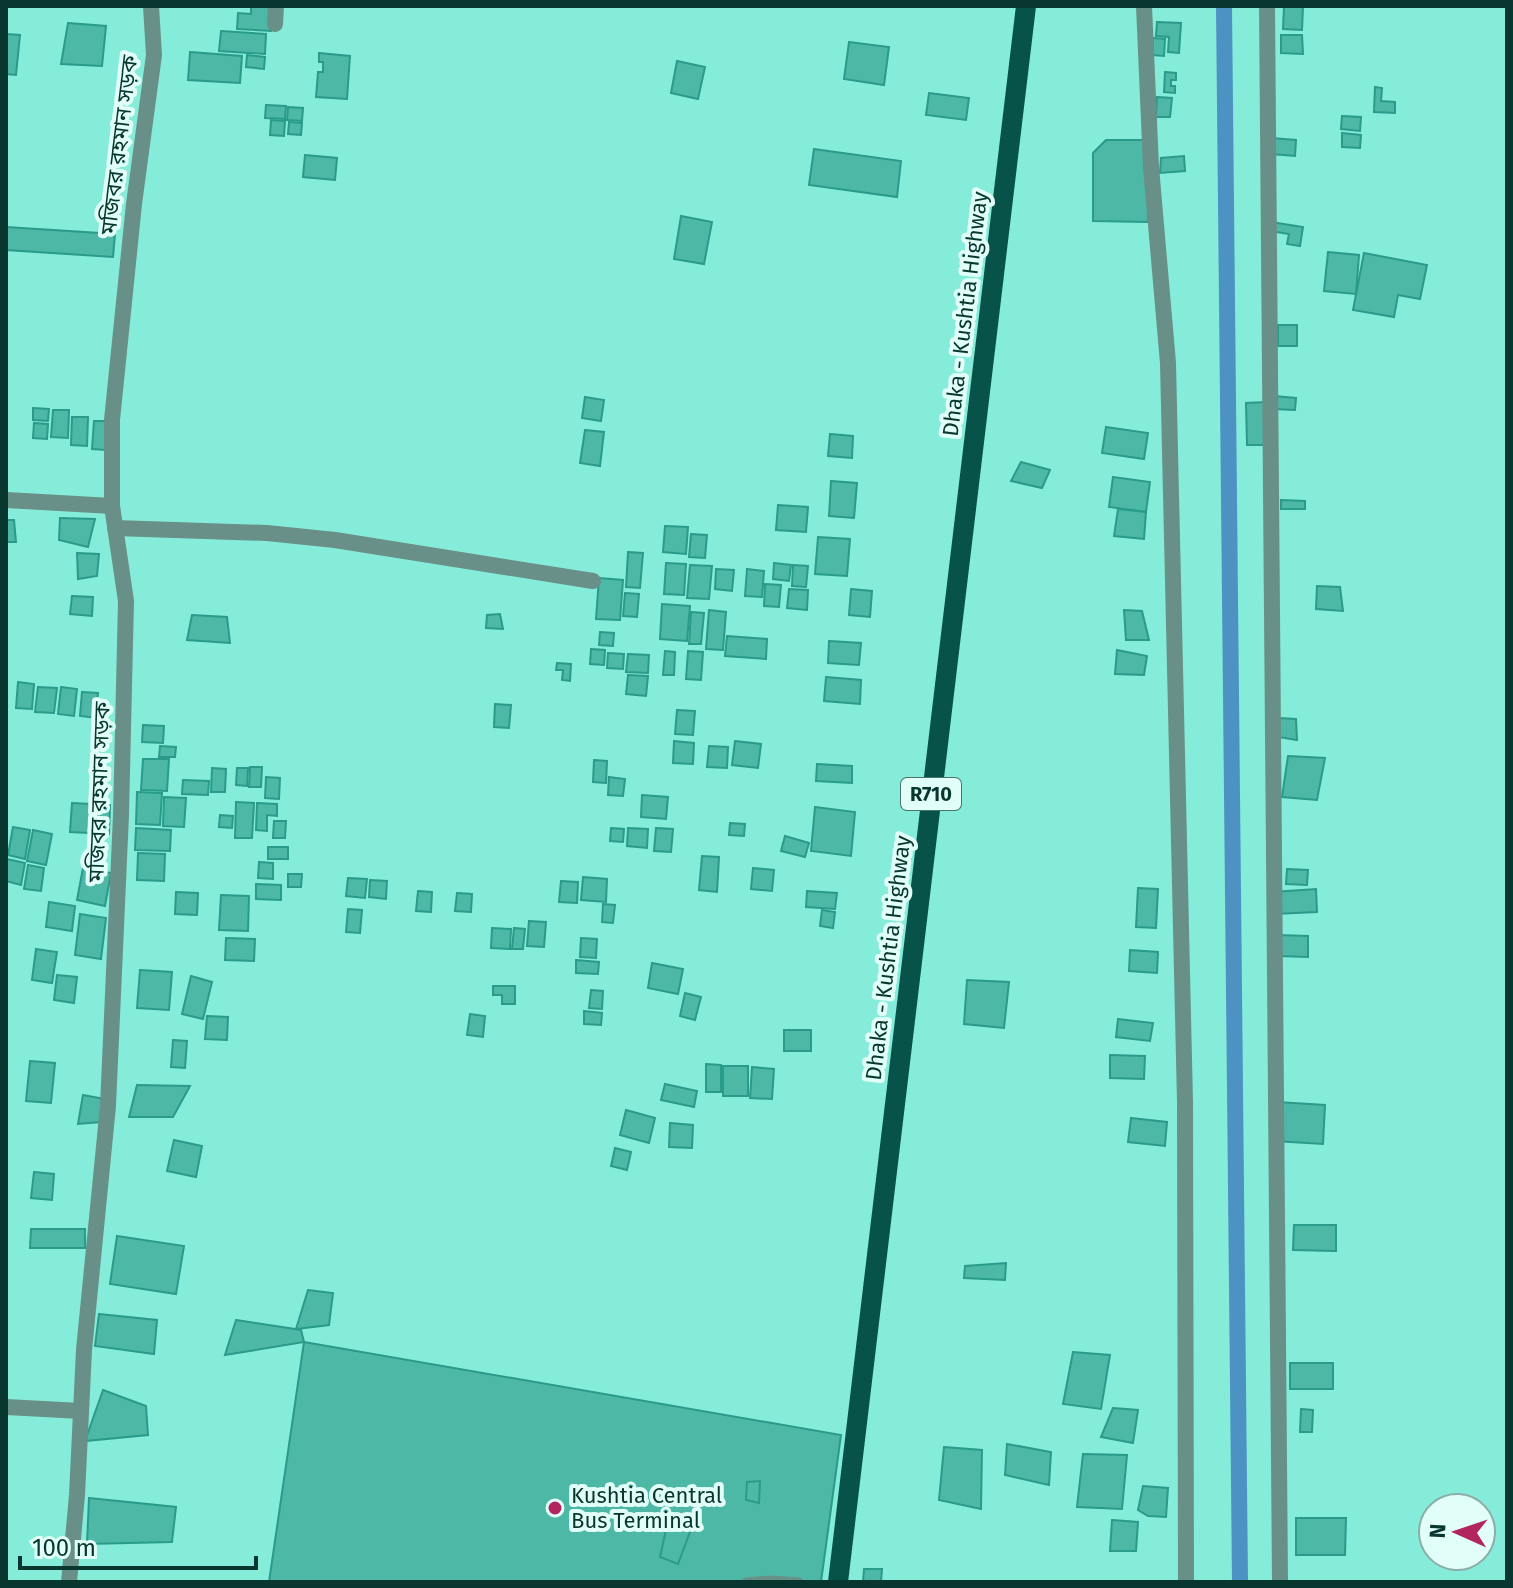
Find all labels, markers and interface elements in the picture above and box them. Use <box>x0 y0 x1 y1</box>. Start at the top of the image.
street label: মজিবর রহমান সড়ক <box>94 53 143 237</box>
street label: Dhaka - Kushtia Highway <box>937 190 993 438</box>
street label: মজিবর রহমান সড়ক <box>82 701 116 884</box>
road number: R710 <box>901 778 961 810</box>
street label: Dhaka - Kushtia Highway <box>860 834 916 1082</box>
place label: Kushtia Central Bus Terminal <box>571 1482 722 1534</box>
north arrow <box>1417 1492 1497 1572</box>
marker: Kushtia Central Bus Terminal <box>546 1499 564 1517</box>
scale bar <box>20 1520 256 1570</box>
text: N <box>1424 1523 1451 1539</box>
text: 100 m <box>32 1534 96 1562</box>

